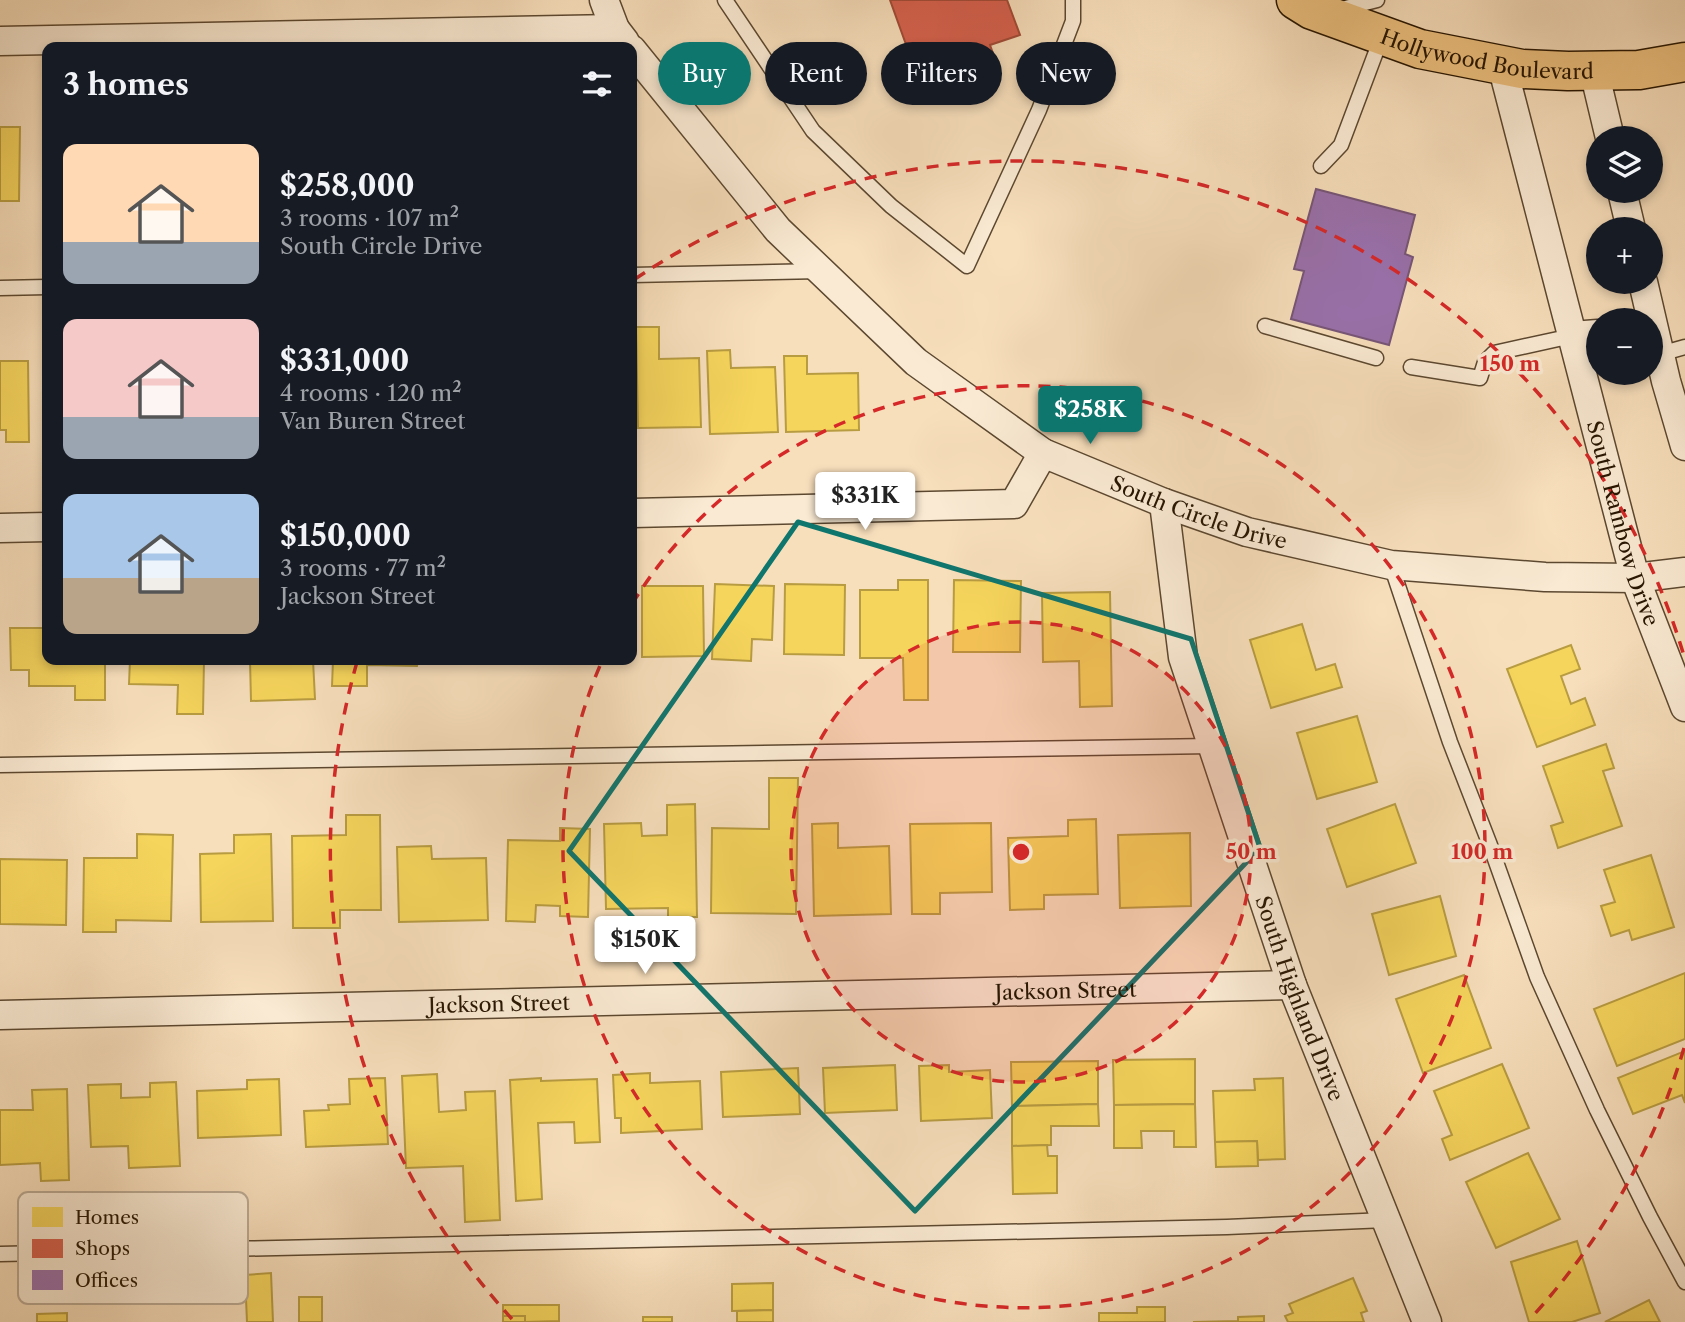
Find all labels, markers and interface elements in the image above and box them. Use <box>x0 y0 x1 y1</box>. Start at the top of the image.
street label: Hollywood Boulevard <box>1377 23 1594 84</box>
chip: Buy <box>658 42 751 105</box>
chip: Rent <box>765 42 867 105</box>
chip: Filters <box>881 42 1002 105</box>
chip: New <box>1016 42 1116 105</box>
icon: filters <box>578 65 616 103</box>
text: 3 homes <box>63 66 189 103</box>
map controls <box>1586 126 1663 385</box>
button: layers <box>1586 126 1663 203</box>
text: $258,000 <box>280 167 415 204</box>
icon: home <box>119 172 203 256</box>
text: 3 rooms · 107 m² <box>280 204 459 232</box>
button: + <box>1586 217 1663 294</box>
text: South Circle Drive <box>280 232 483 260</box>
button: − <box>1586 308 1663 385</box>
text: $331,000 <box>280 342 409 379</box>
icon: home <box>119 347 203 431</box>
text: 150 m <box>1480 351 1540 376</box>
text: 4 rooms · 120 m² <box>280 379 462 407</box>
pin: $258K <box>1041 386 1139 446</box>
text: $258K <box>1054 395 1126 423</box>
text: Van Buren Street <box>280 407 465 435</box>
street label: South Rainbow Drive <box>1582 418 1665 629</box>
street label: South Circle Drive <box>1107 470 1289 553</box>
pin: $331K <box>816 472 914 532</box>
text: $331K <box>831 481 899 509</box>
text: $150,000 <box>280 517 411 554</box>
icon: home <box>119 522 203 606</box>
text: 3 rooms · 77 m² <box>280 554 446 582</box>
text: Jackson Street <box>280 582 435 610</box>
text: 50 m <box>1225 839 1277 864</box>
text: 100 m <box>1451 839 1513 864</box>
centre of rings <box>1009 840 1033 864</box>
street label: South Highland Drive <box>1251 893 1350 1104</box>
pin: $150K <box>596 916 694 976</box>
text: $150K <box>611 925 679 953</box>
street label: Jackson Street <box>992 976 1137 1004</box>
street label: Jackson Street <box>425 989 571 1018</box>
legend <box>18 1192 248 1304</box>
text: Homes <box>75 1206 139 1229</box>
text: Shops <box>75 1237 130 1260</box>
text: Offices <box>75 1269 138 1292</box>

